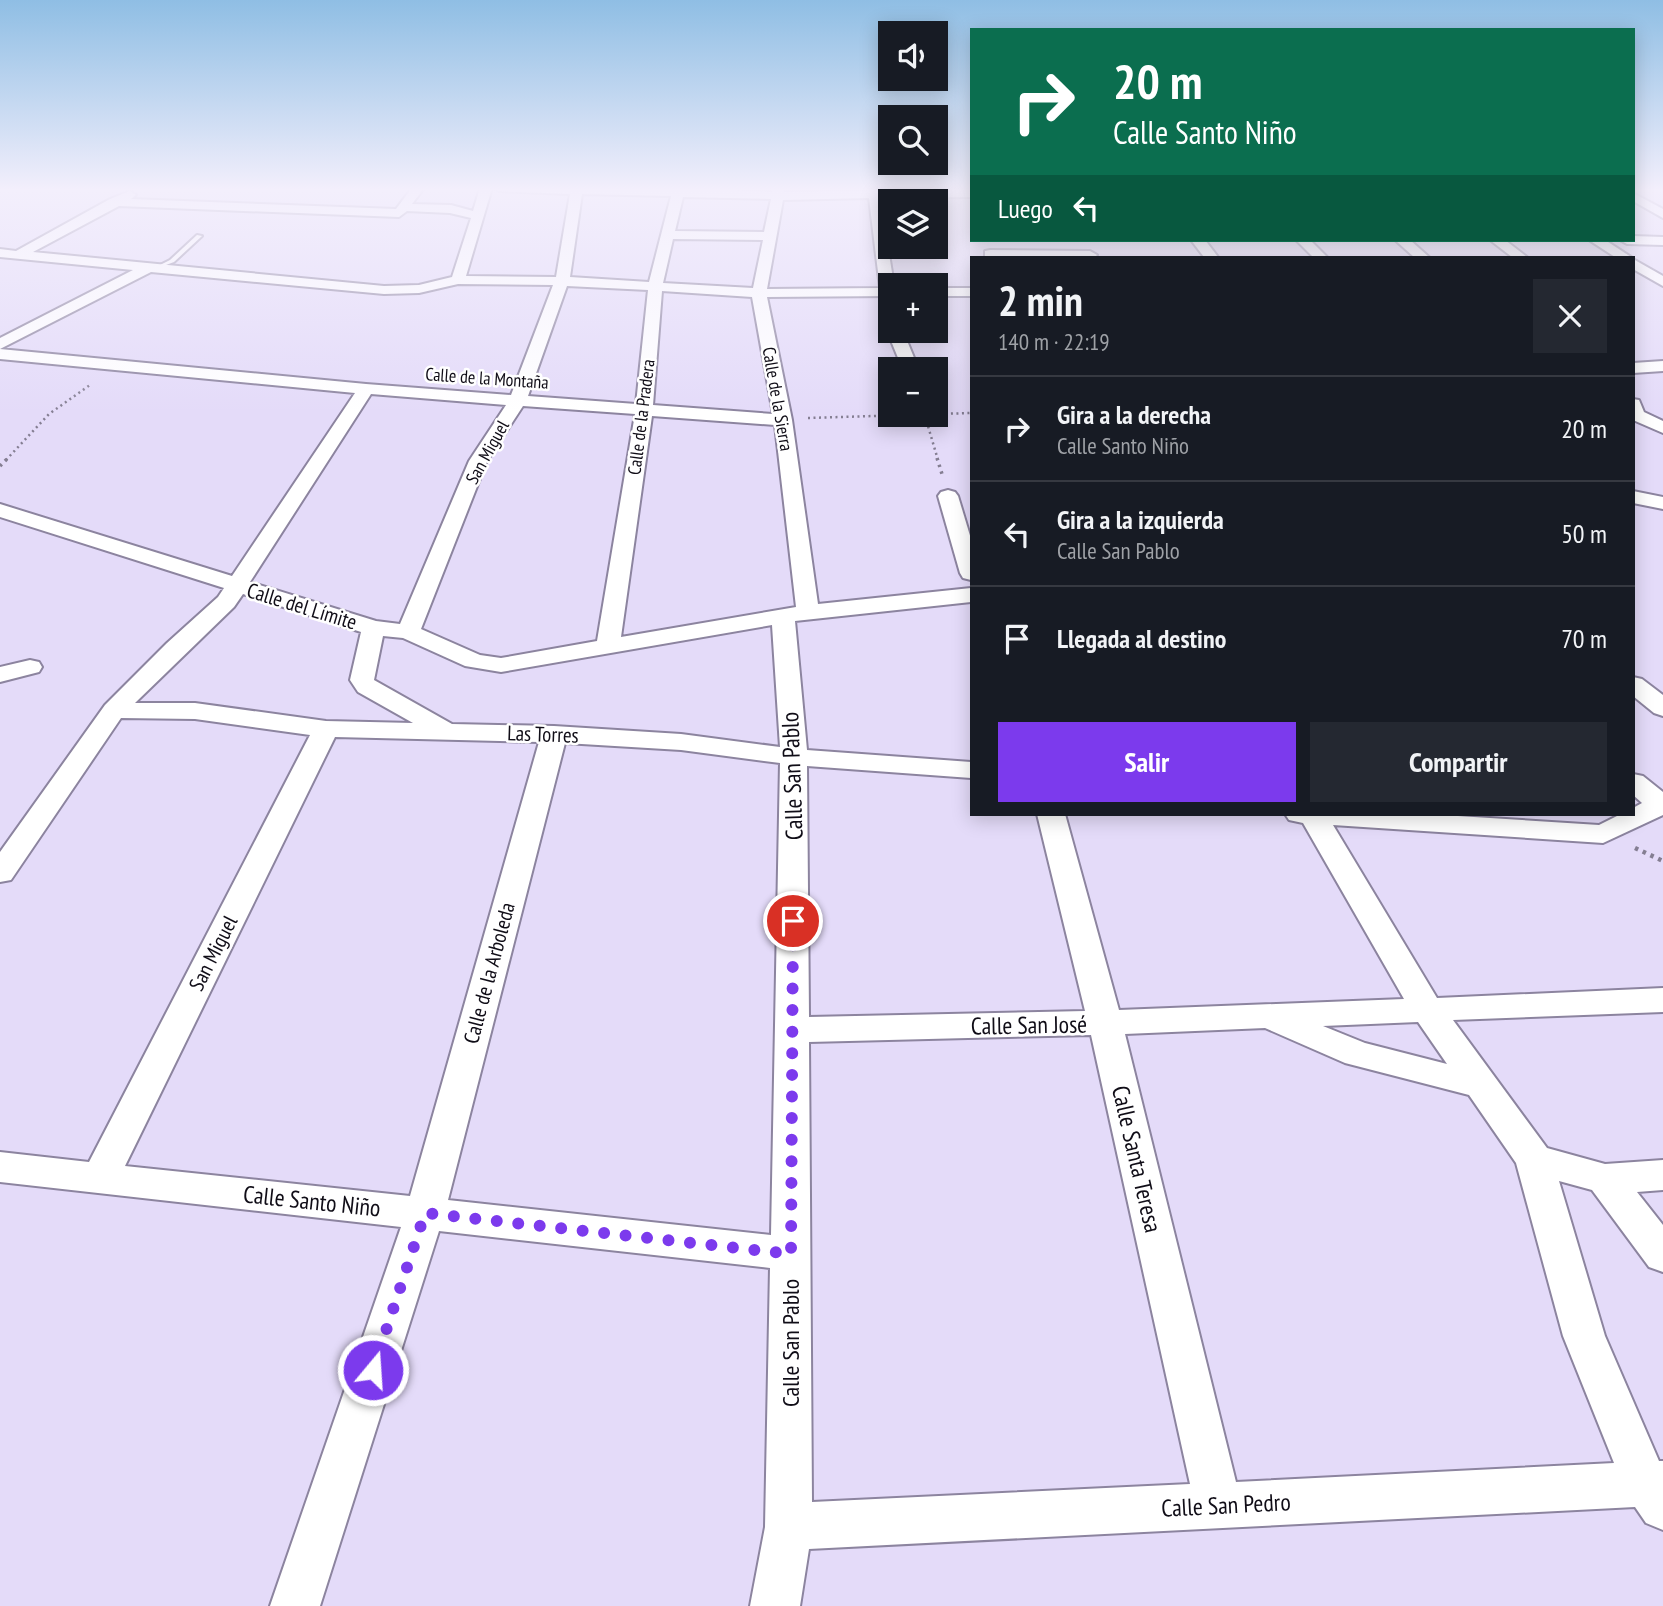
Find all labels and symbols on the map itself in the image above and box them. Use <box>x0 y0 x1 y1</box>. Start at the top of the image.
street label: Calle de la Sierra <box>758 345 798 453</box>
street label: Calle de la Pradera <box>623 358 659 476</box>
street label: Calle de la Montaña <box>425 362 549 394</box>
street label: San Miguel <box>460 415 514 488</box>
street label: Calle del Límite <box>244 576 360 636</box>
street label: Calle San Pablo <box>774 711 810 841</box>
street label: Las Torres <box>507 719 579 749</box>
pin <box>763 891 823 951</box>
street label: Calle de la Arboleda <box>457 899 521 1047</box>
street label: San Miguel <box>183 911 243 995</box>
street label: Calle San José <box>971 1008 1087 1042</box>
street label: Calle Santa Teresa <box>1105 1082 1169 1236</box>
street label: Calle Santo Niño <box>242 1178 382 1224</box>
street label: Calle San Pablo <box>775 1279 806 1407</box>
position arrow <box>336 1333 410 1407</box>
street label: Calle San Pedro <box>1161 1486 1291 1524</box>

